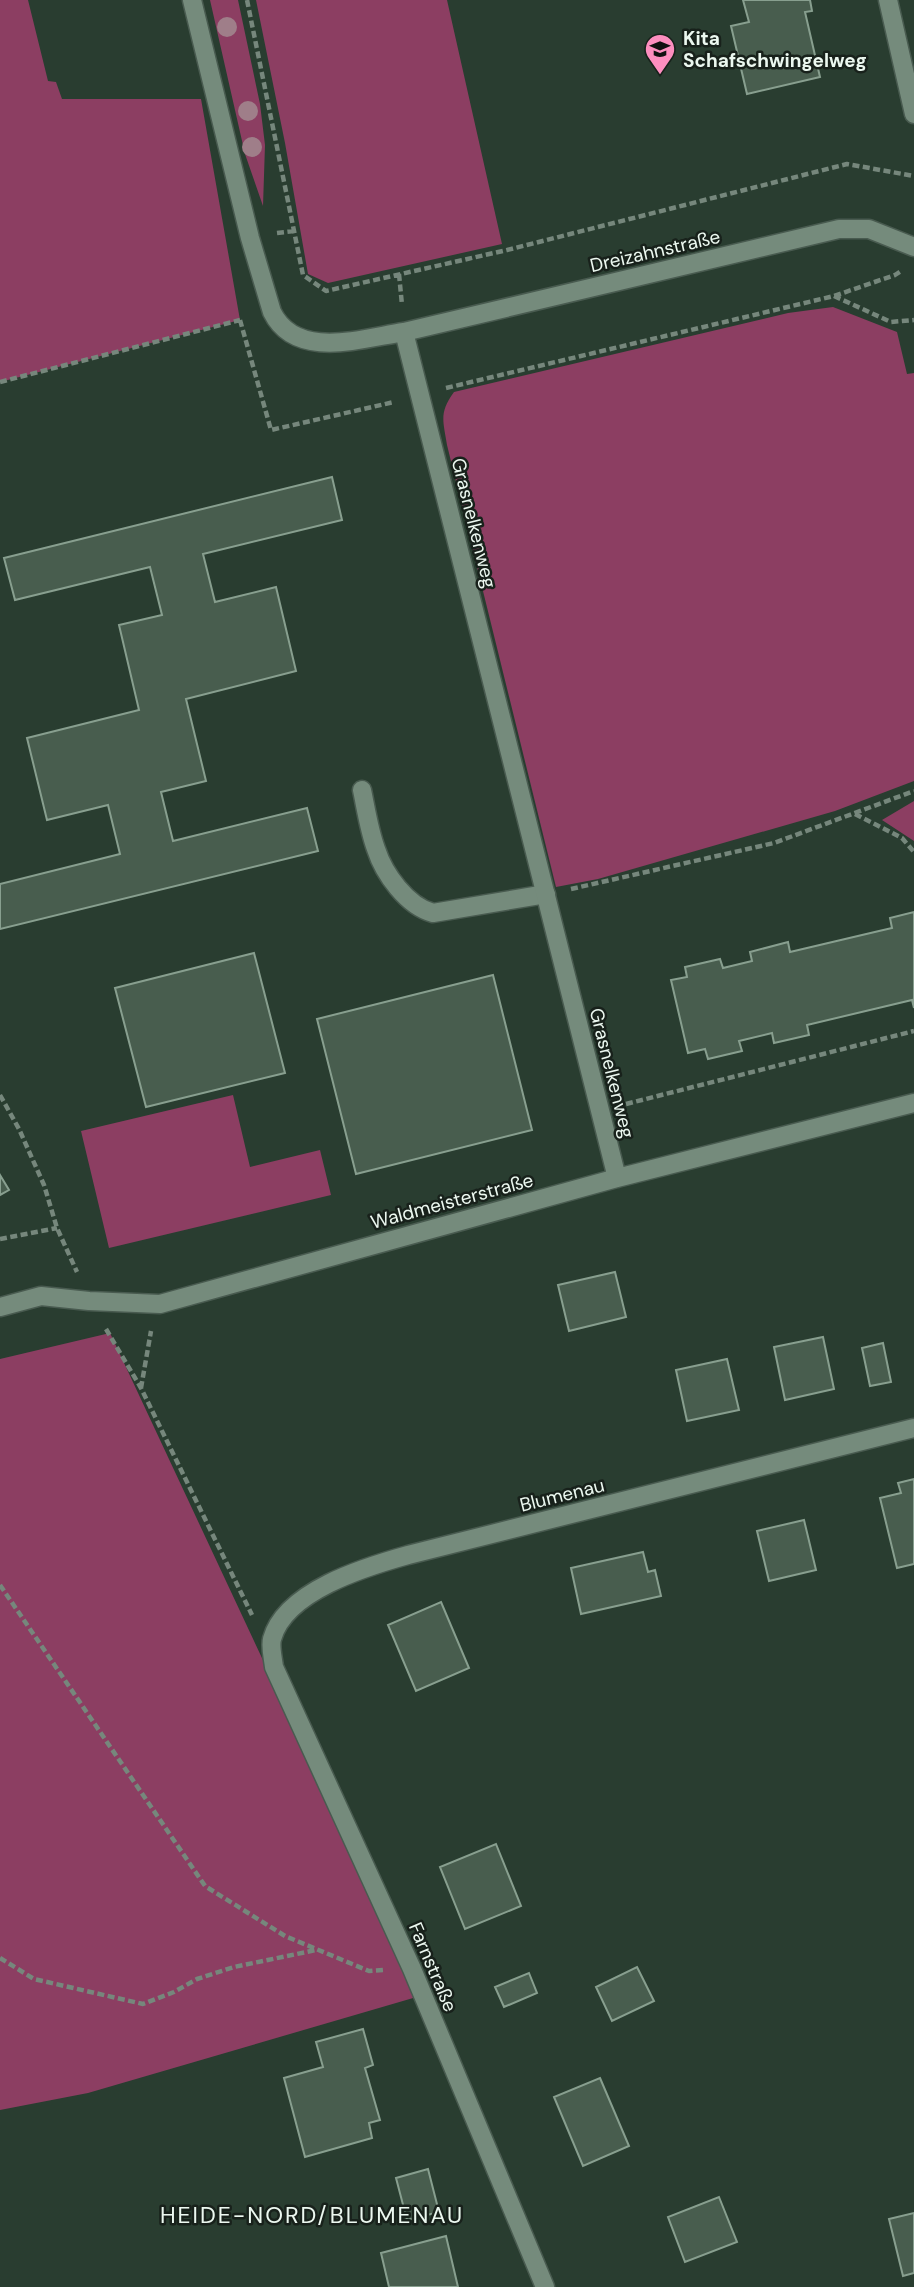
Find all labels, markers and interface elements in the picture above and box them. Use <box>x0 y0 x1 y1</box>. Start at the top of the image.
place label: Kita Schafschwingelweg <box>683 26 867 73</box>
school or university icon: Kita Schafschwingelweg <box>643 32 677 76</box>
street label: Dreizahnstraße <box>587 224 723 278</box>
street label: Grasnelkenweg <box>446 455 502 591</box>
street label: Grasnelkenweg <box>584 1005 640 1141</box>
street label: Waldmeisterstraße <box>368 1167 536 1235</box>
street label: Blumenau <box>517 1472 607 1518</box>
street label: Farnstraße <box>403 1918 463 2016</box>
district label: HEIDE-NORD/BLUMENAU <box>160 2200 464 2230</box>

